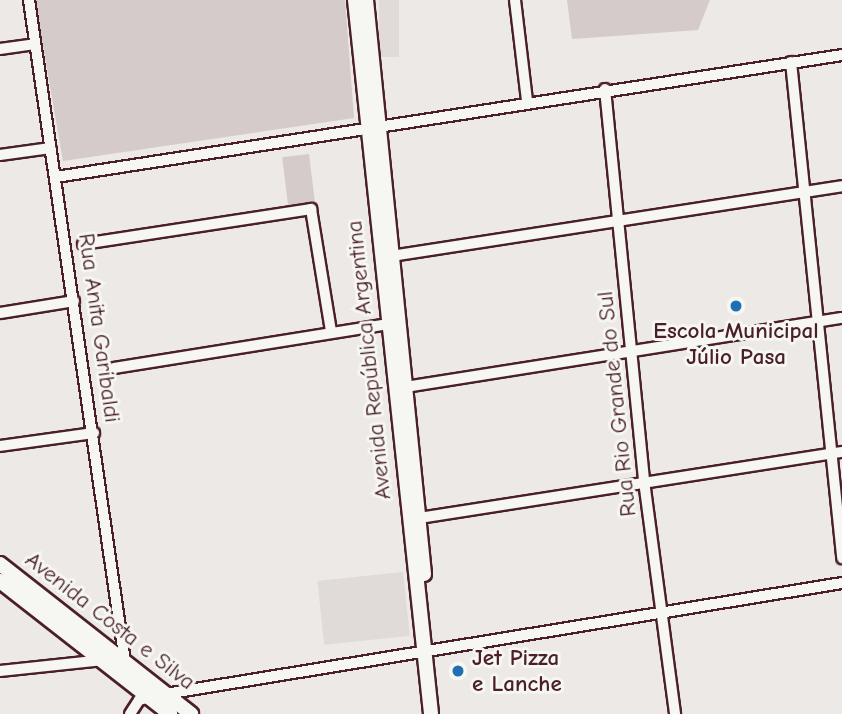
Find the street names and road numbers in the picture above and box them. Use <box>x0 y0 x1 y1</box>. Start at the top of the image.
street label: Avenida República Argentina <box>341 219 397 501</box>
street label: Rua Anita Garibaldi <box>72 231 126 425</box>
street label: Rua Rio Grande do Sul <box>591 290 643 518</box>
street label: Avenida Costa e Silva <box>20 546 200 696</box>

